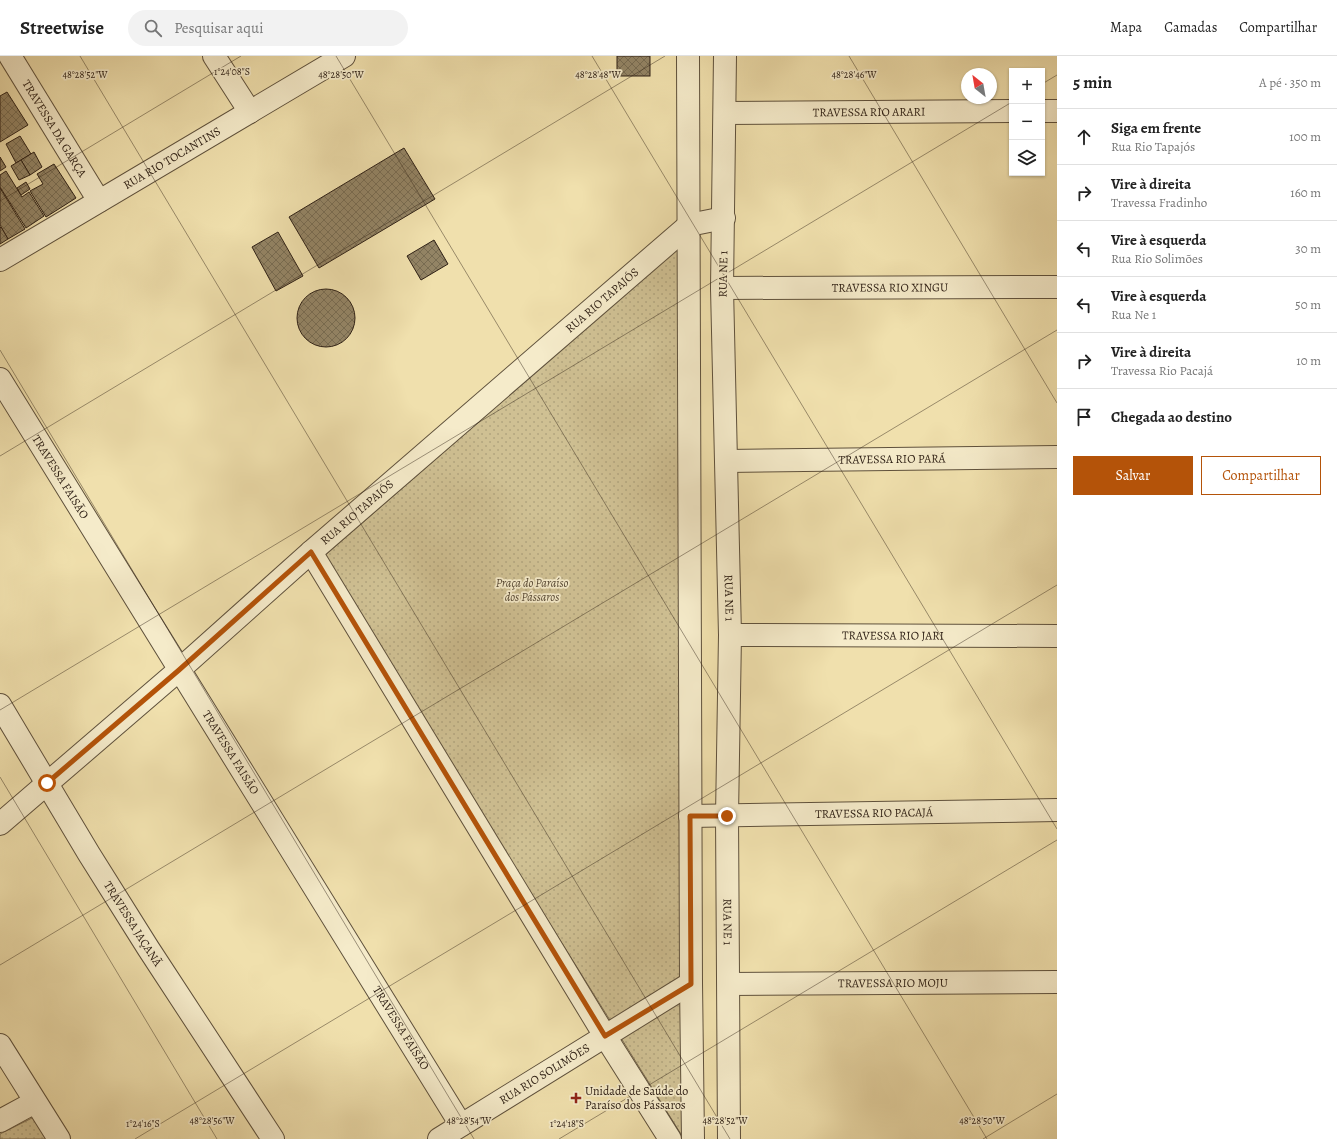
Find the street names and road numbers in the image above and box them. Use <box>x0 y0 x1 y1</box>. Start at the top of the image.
street label: TRAVESSA DA GARÇA <box>18 77 91 181</box>
street label: TRAVESSA RIO ARARI <box>813 104 925 120</box>
street label: RUA RIO TOCANTINS <box>120 123 224 193</box>
street label: RUA NE 1 <box>715 250 731 298</box>
street label: RUA RIO TAPAJÓS <box>562 264 642 336</box>
street label: TRAVESSA RIO XINGU <box>832 279 948 296</box>
street label: TRAVESSA FAISÃO <box>28 432 92 522</box>
street label: TRAVESSA RIO PARÁ <box>838 450 947 468</box>
street label: RUA RIO TAPAJÓS <box>317 476 397 548</box>
street label: RUA NE 1 <box>721 574 738 621</box>
street label: TRAVESSA RIO JARI <box>842 627 944 644</box>
street label: TRAVESSA FAISÃO <box>199 707 263 797</box>
street label: TRAVESSA RIO PACAJÁ <box>815 804 934 822</box>
street label: TRAVESSA JAÇANÃ <box>100 878 166 970</box>
street label: RUA NE 1 <box>720 898 736 945</box>
street label: TRAVESSA RIO MOJU <box>838 975 948 991</box>
street label: TRAVESSA FAISÃO <box>369 983 433 1073</box>
street label: RUA RIO SOLIMÕES <box>496 1040 593 1108</box>

